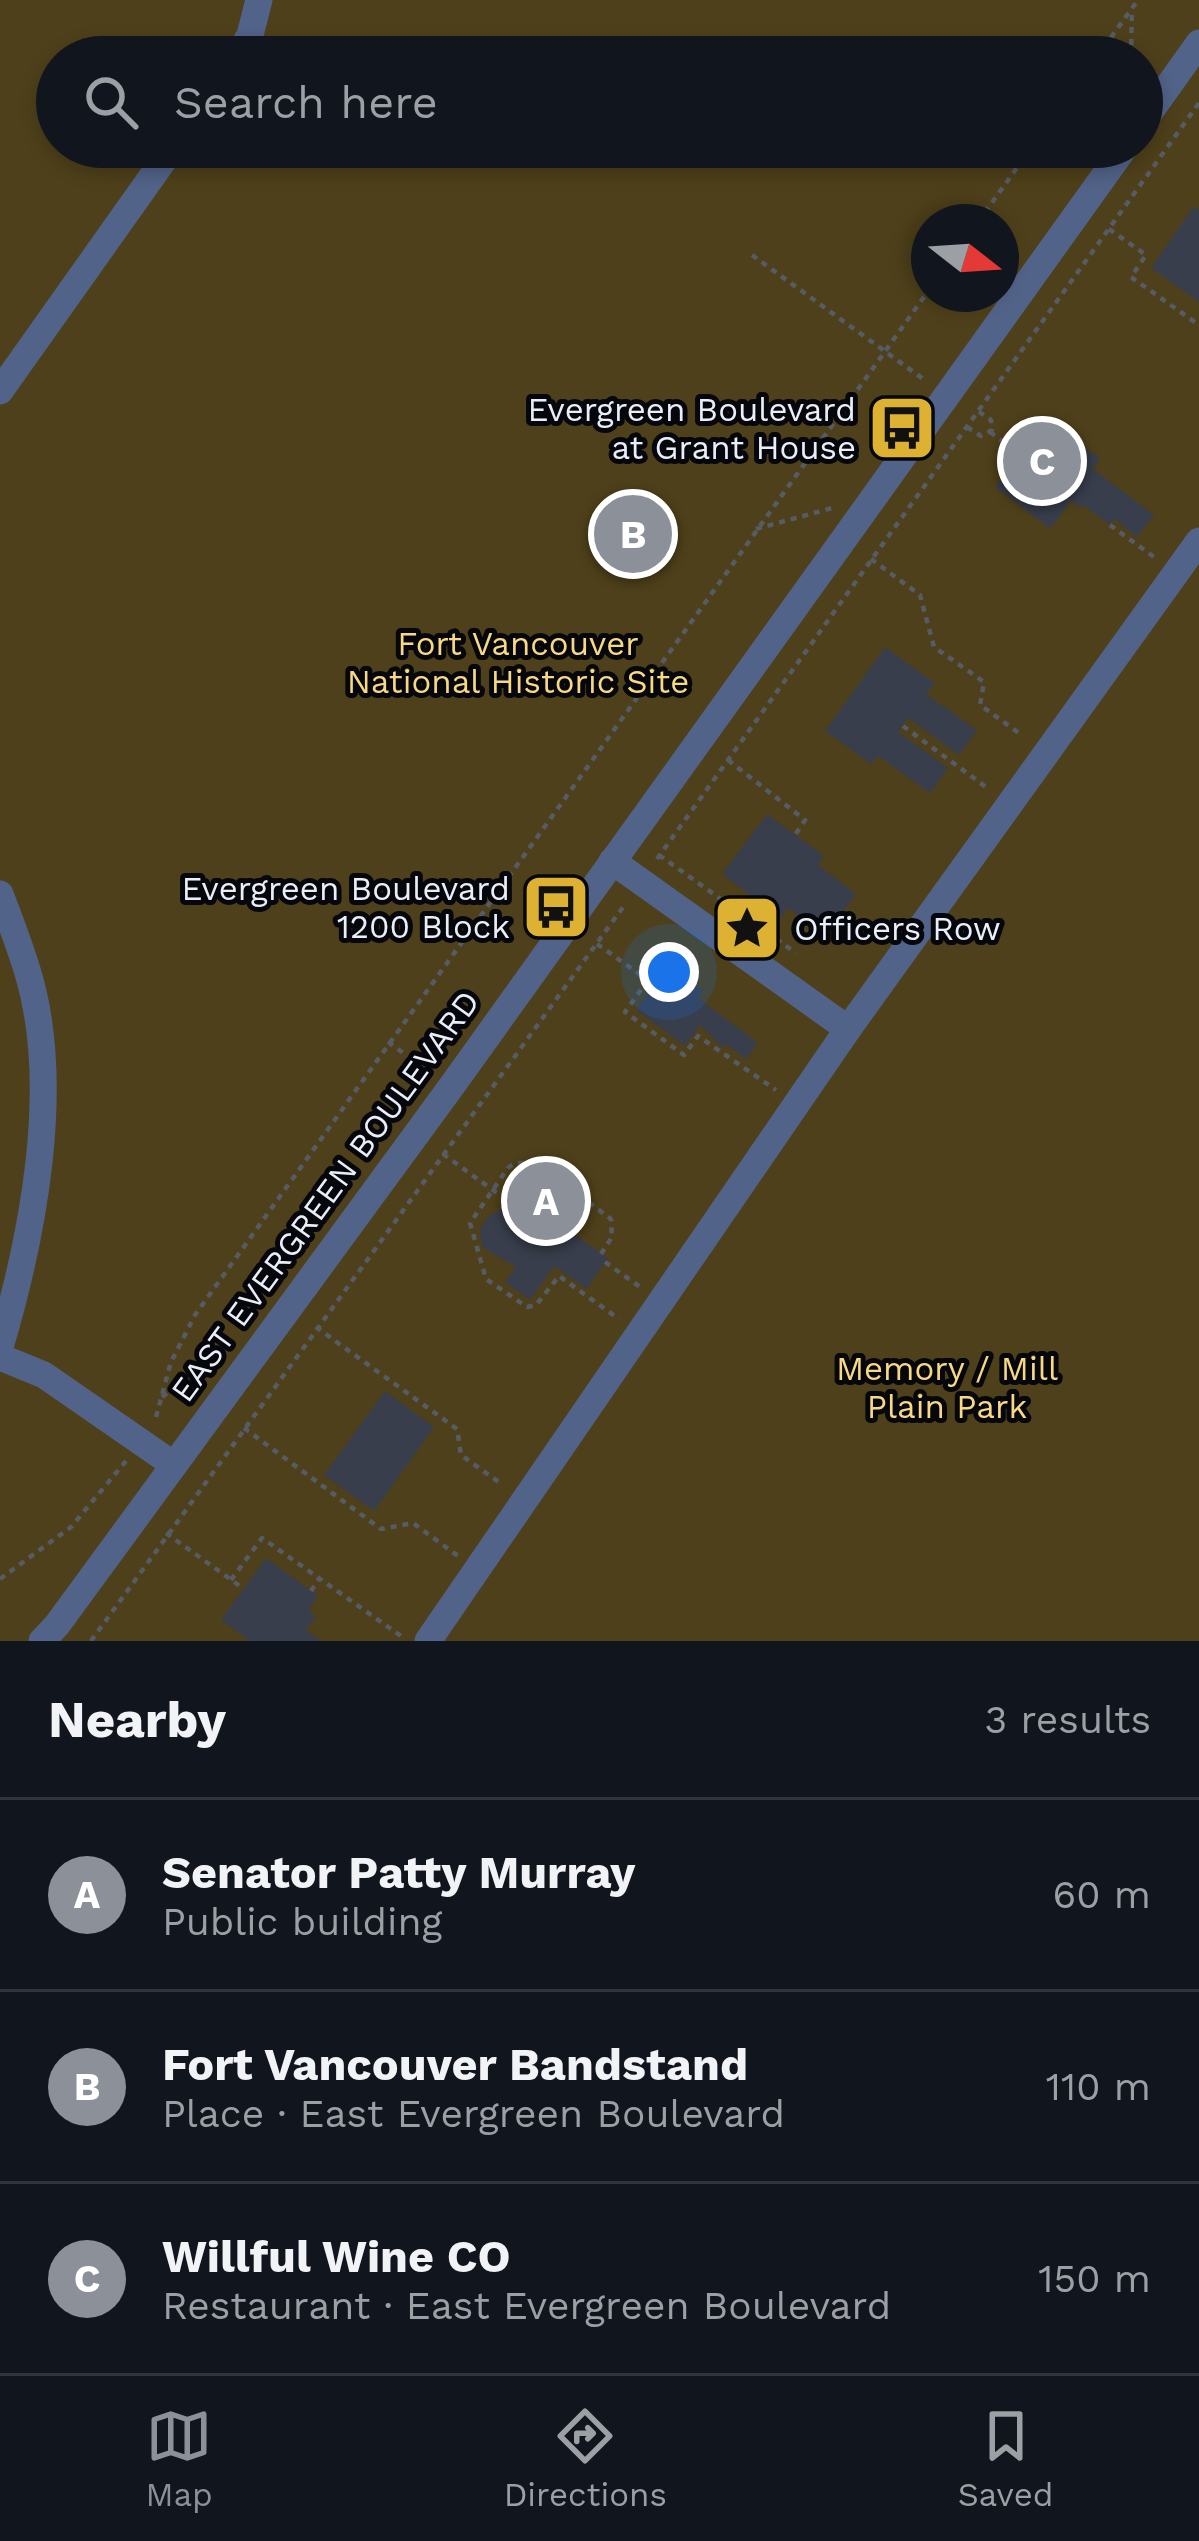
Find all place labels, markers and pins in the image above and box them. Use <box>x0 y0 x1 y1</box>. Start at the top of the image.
place label: Evergreen Boulevard at Grant House <box>527 390 856 467</box>
bus stop icon: Evergreen Boulevard at Grant House <box>867 393 937 463</box>
pin: C <box>1003 416 1081 506</box>
pin: B <box>594 489 672 579</box>
place label: Evergreen Boulevard 1200 Block <box>181 869 510 946</box>
bus stop icon: Evergreen Boulevard 1200 Block <box>521 872 591 942</box>
place icon: Officers Row <box>712 893 782 963</box>
place label: Officers Row <box>794 909 1001 948</box>
pin: A <box>507 1156 585 1246</box>

